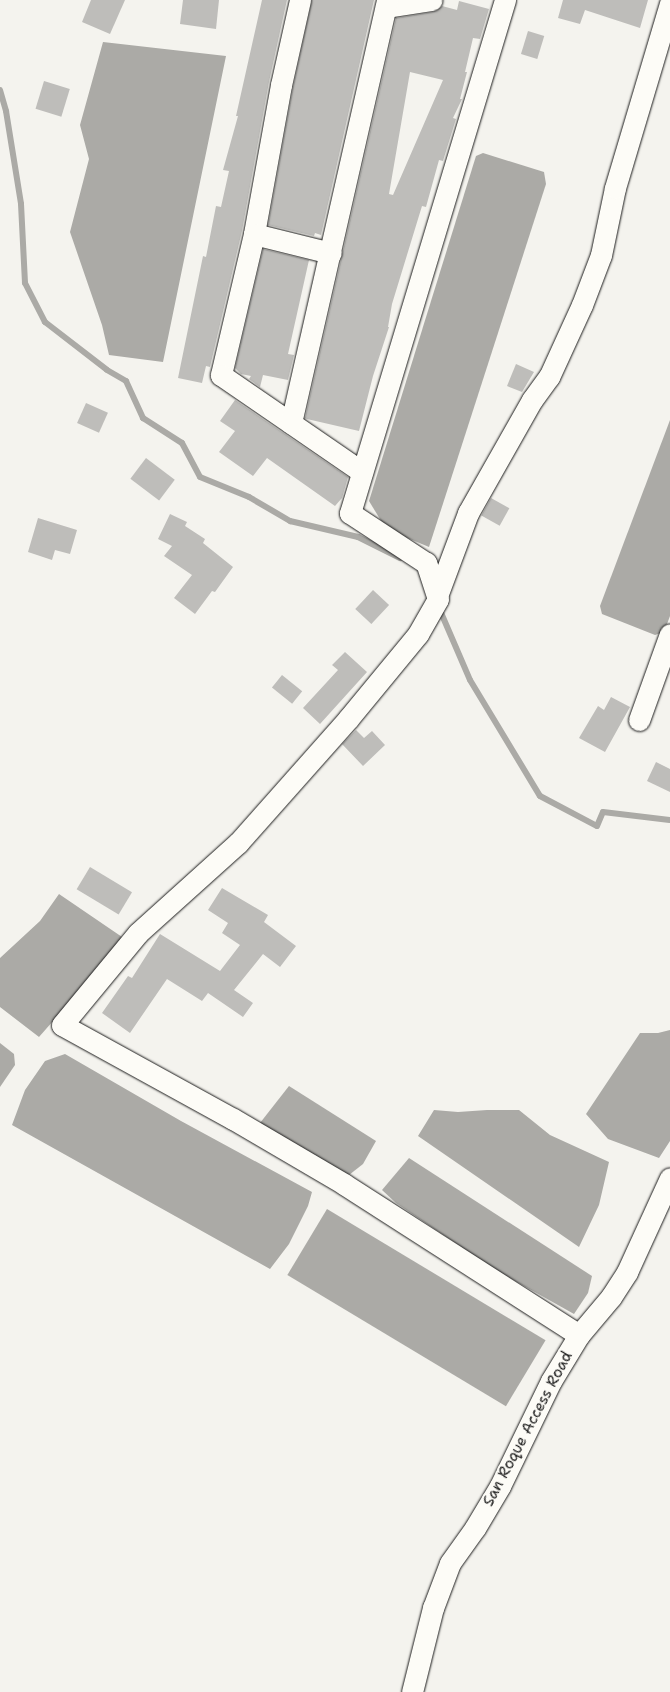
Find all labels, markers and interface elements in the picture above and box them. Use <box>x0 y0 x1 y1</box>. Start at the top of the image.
street label: San Roque Access Road <box>479 1349 577 1509</box>

